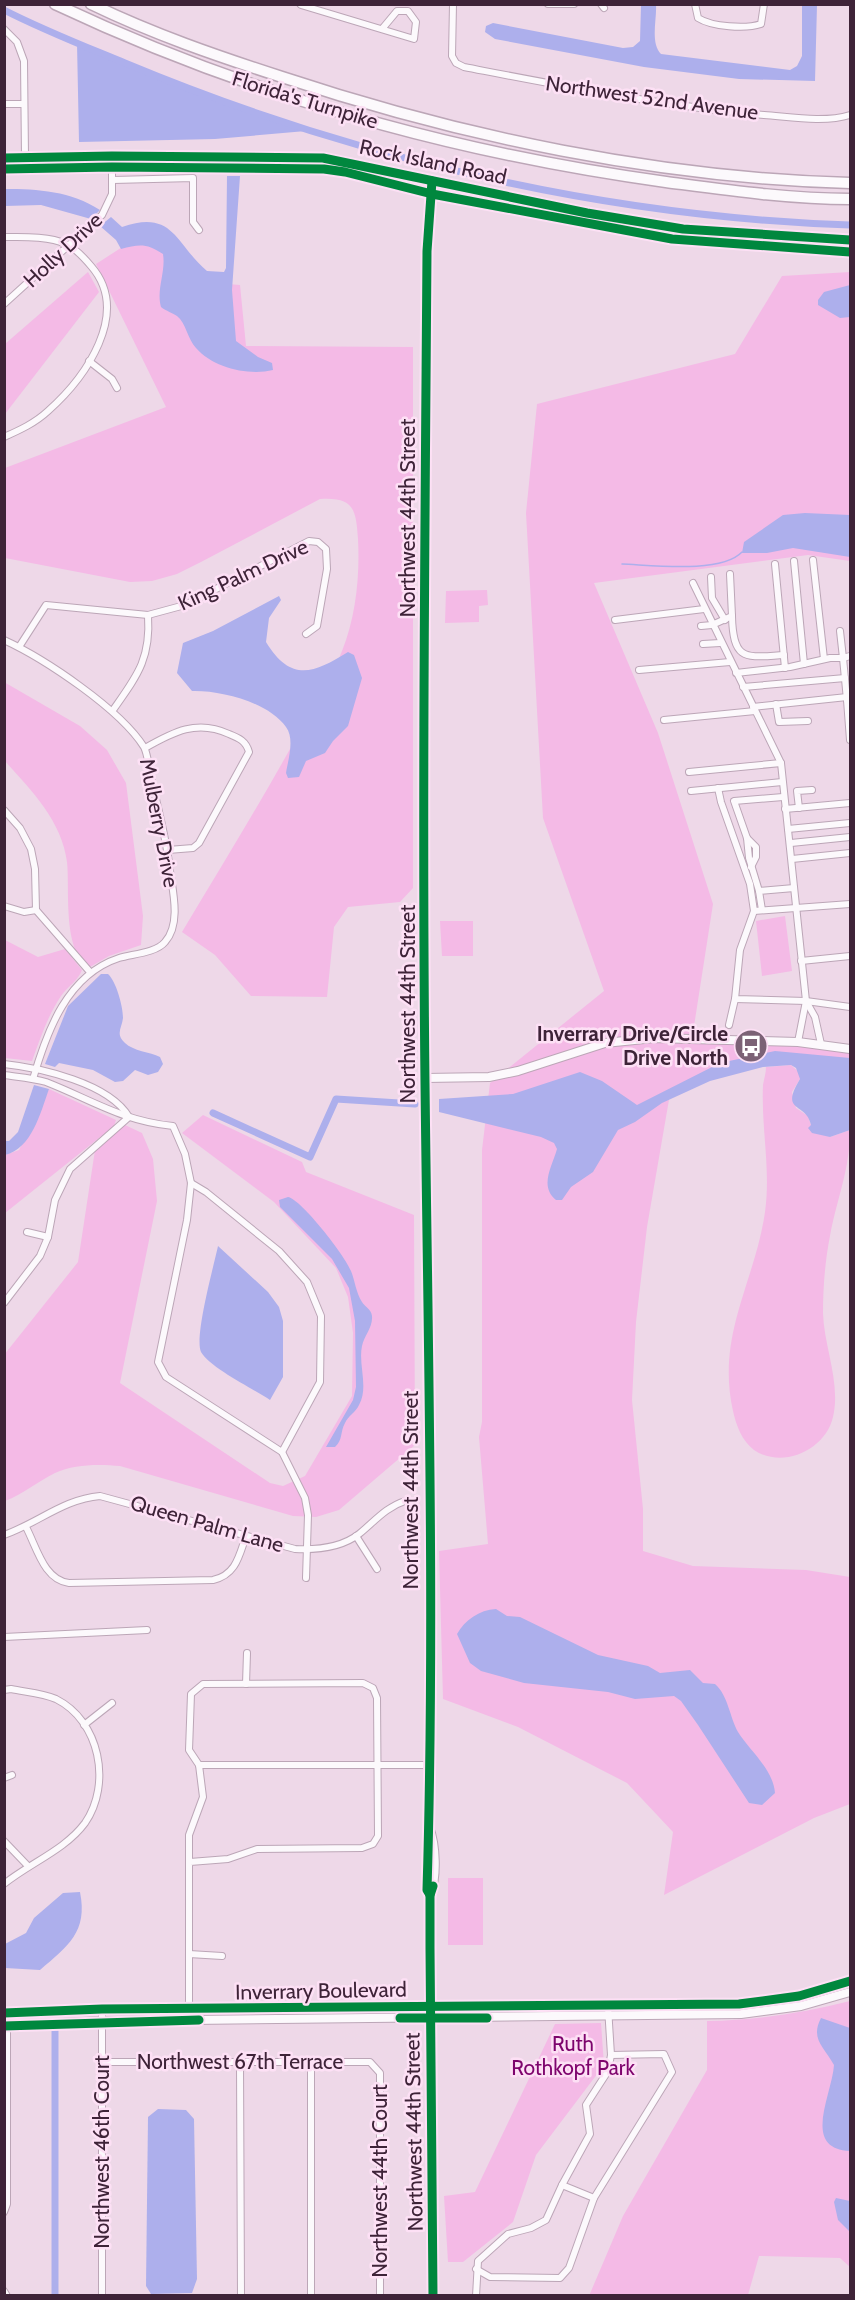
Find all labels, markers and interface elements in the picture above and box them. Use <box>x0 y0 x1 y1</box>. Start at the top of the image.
street label: Florida's Turnpike <box>229 65 381 134</box>
street label: Northwest 52nd Avenue <box>544 70 760 125</box>
street label: Rock Island Road <box>357 134 509 189</box>
street label: Holly Drive <box>18 207 107 292</box>
street label: Northwest 44th Street <box>395 419 420 617</box>
street label: King Palm Drive <box>174 533 312 616</box>
street label: Mulberry Drive <box>135 756 184 890</box>
street label: Northwest 44th Street <box>395 905 420 1103</box>
place label: Inverrary Drive/Circle Drive North <box>537 1021 728 1070</box>
bus stop icon: Inverrary Drive/Circle Drive North <box>733 1028 769 1064</box>
street label: Northwest 44th Street <box>398 1391 423 1589</box>
street label: Queen Palm Lane <box>128 1490 287 1557</box>
street label: Inverrary Boulevard <box>235 1977 407 2004</box>
park label: Ruth Rothkopf Park <box>511 2031 635 2080</box>
street label: Northwest 44th Street <box>399 2032 428 2232</box>
street label: Northwest 67th Terrace <box>137 2049 343 2074</box>
street label: Northwest 46th Court <box>89 2055 114 2249</box>
street label: Northwest 44th Court <box>367 2084 392 2278</box>

